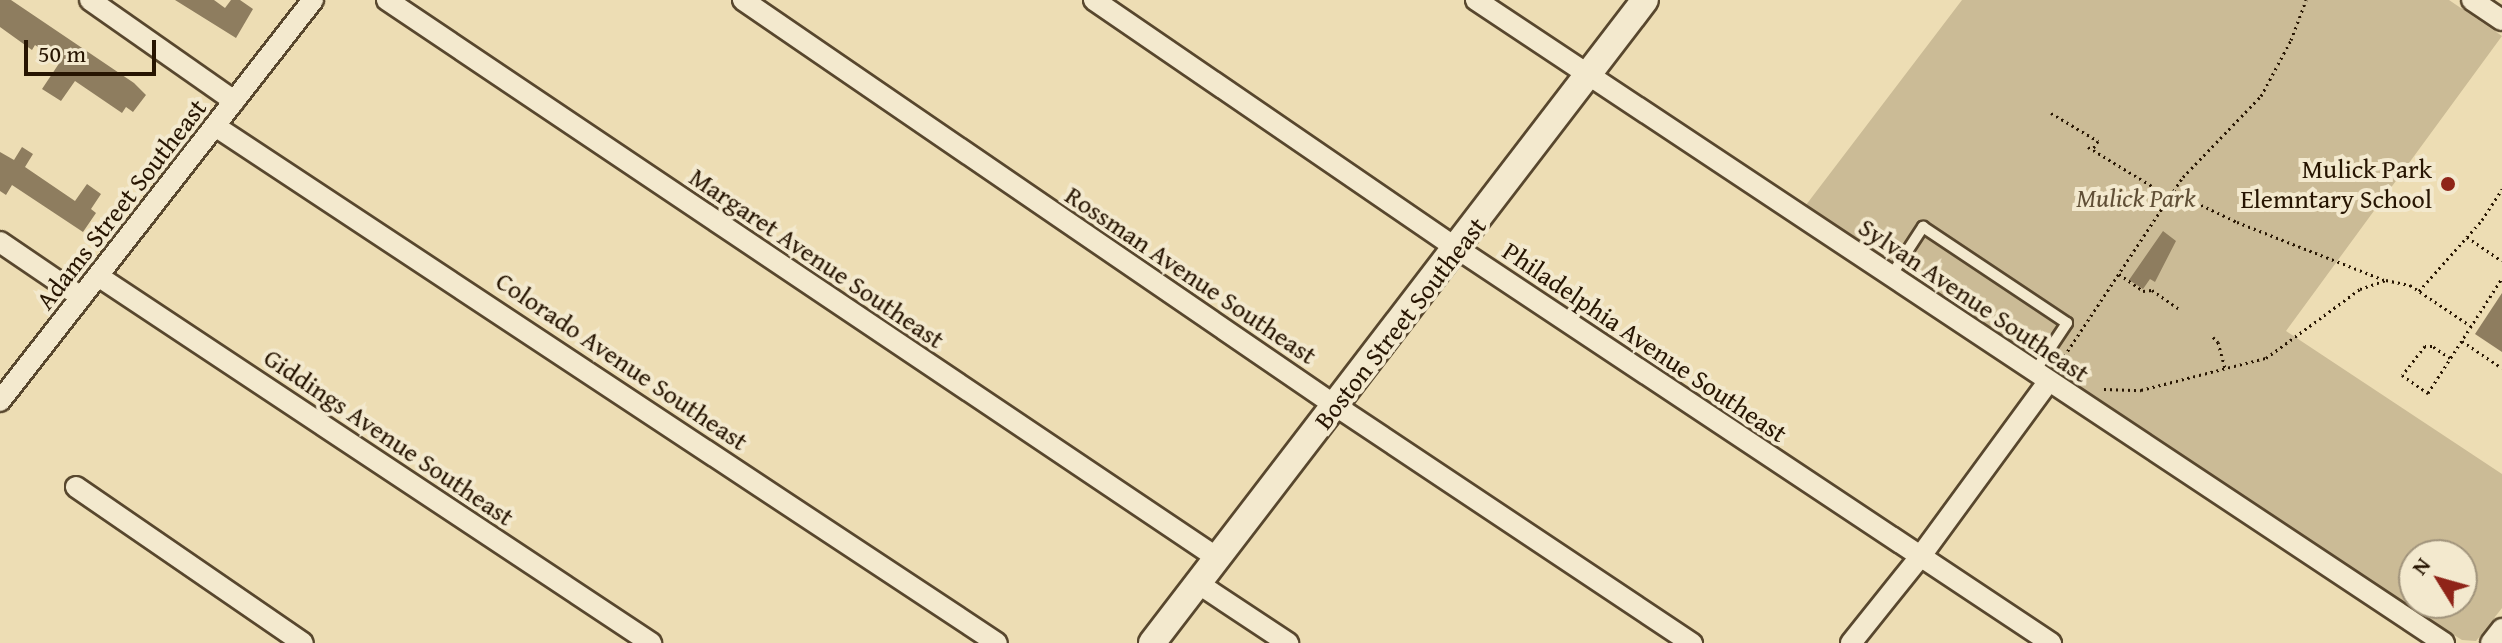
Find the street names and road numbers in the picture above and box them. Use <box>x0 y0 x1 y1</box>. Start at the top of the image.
street label: Adams Street Southeast <box>29 93 213 315</box>
street label: Margaret Avenue Southeast <box>684 161 950 355</box>
street label: Rossman Avenue Southeast <box>1060 179 1322 371</box>
street label: Boston Street Southeast <box>1308 211 1492 435</box>
street label: Sylvan Avenue Southeast <box>1853 211 2095 389</box>
street label: Philadelphia Avenue Southeast <box>1497 235 1793 449</box>
street label: Colorado Avenue Southeast <box>490 265 754 457</box>
street label: Giddings Avenue Southeast <box>258 342 520 532</box>

